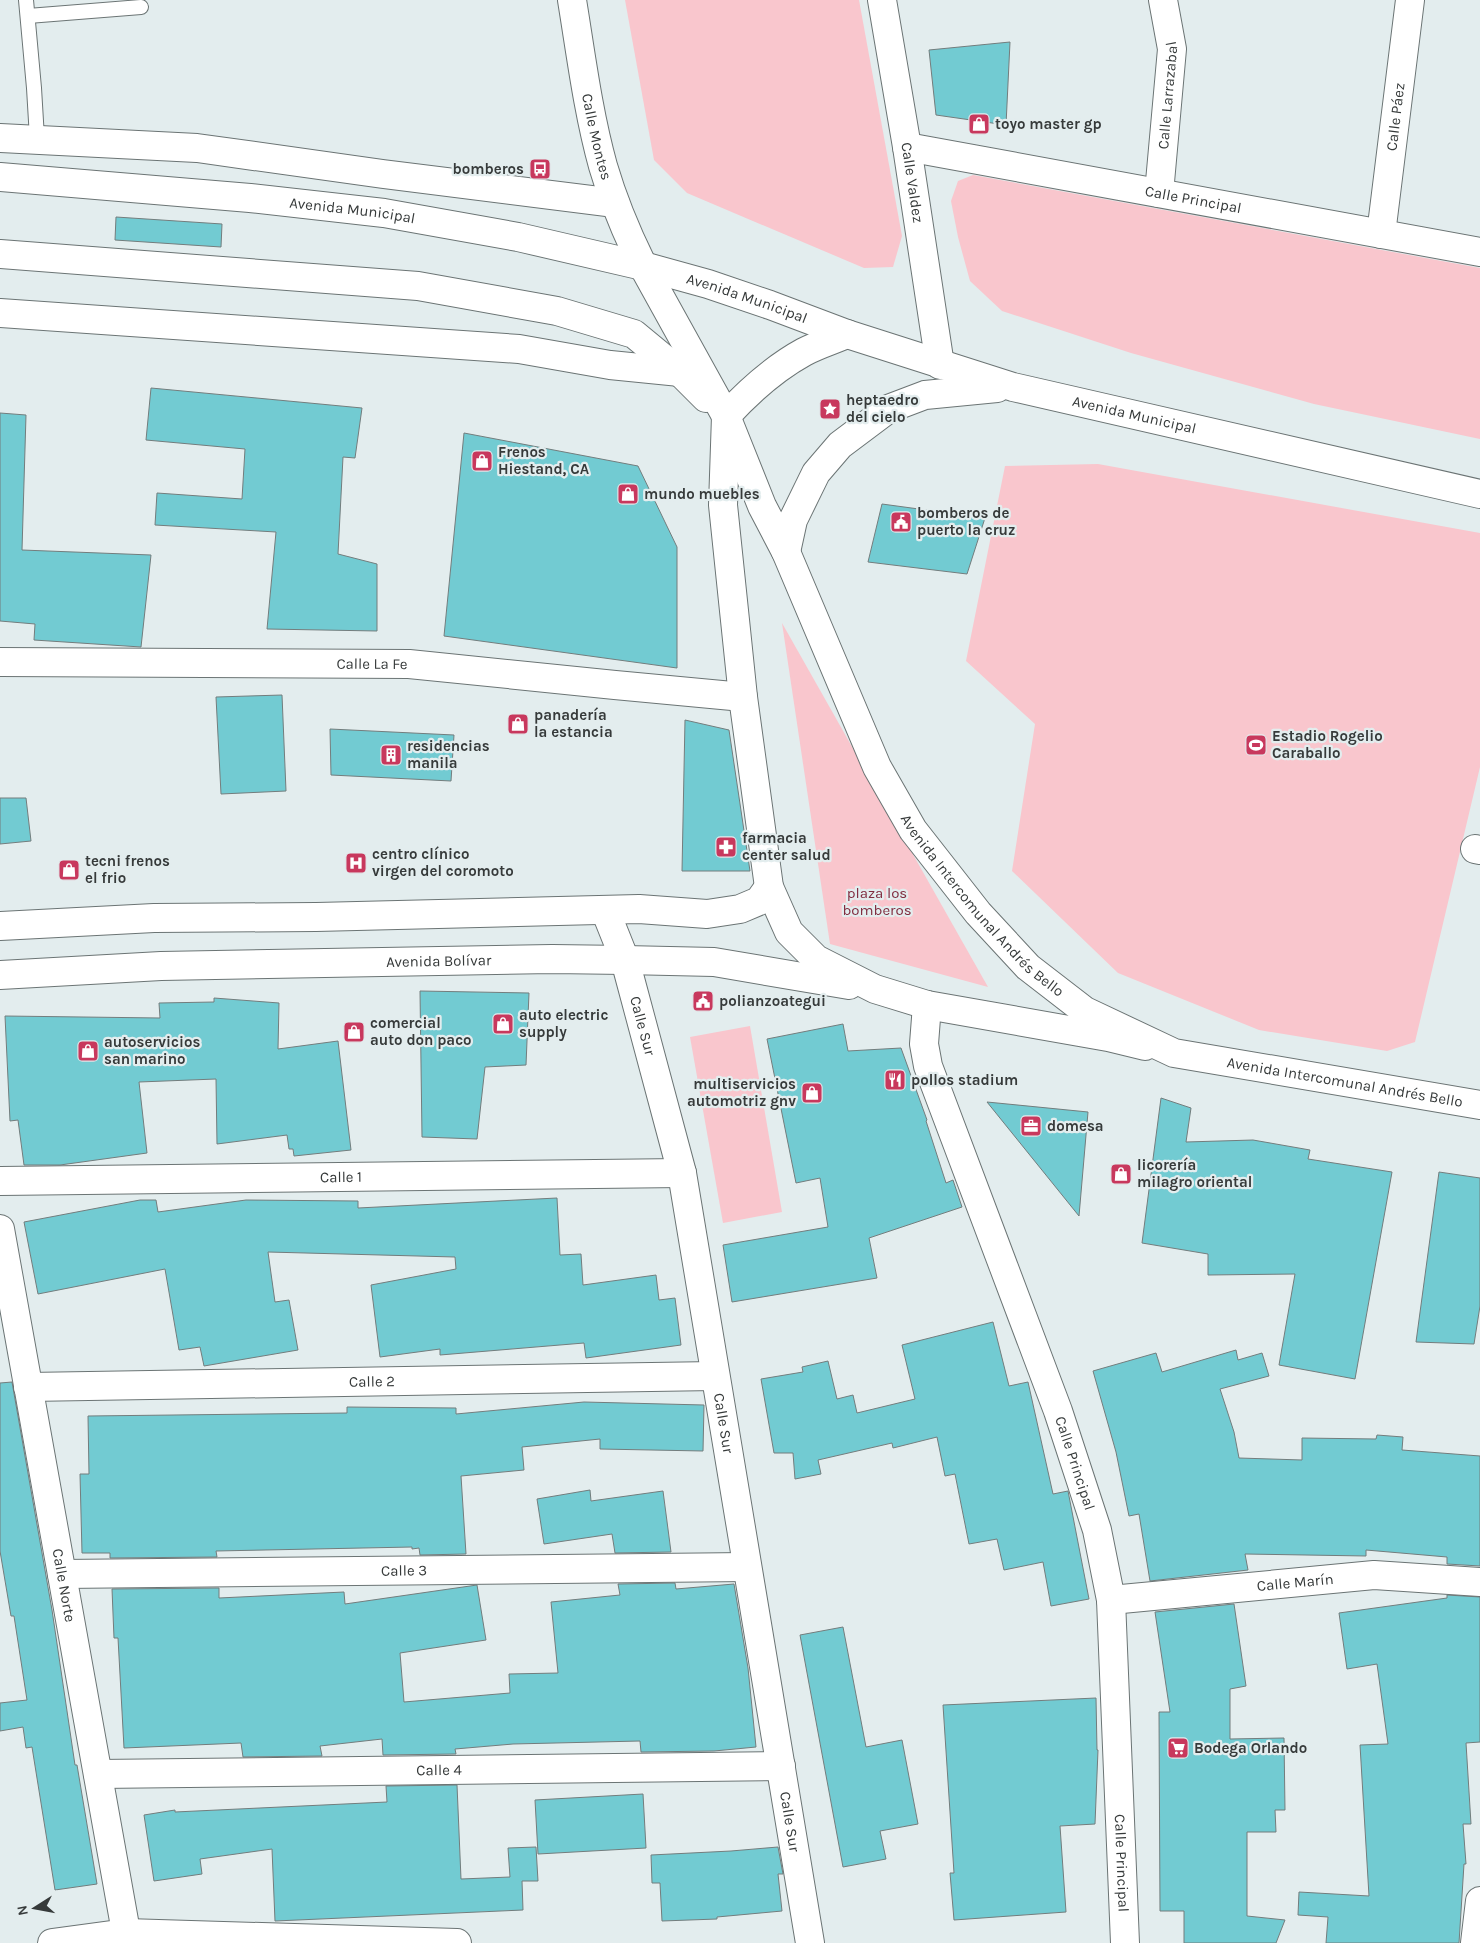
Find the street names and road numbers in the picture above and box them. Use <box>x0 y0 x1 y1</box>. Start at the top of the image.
street label: Calle Larrazabal <box>1154 40 1181 150</box>
street label: Calle Páez <box>1382 82 1409 152</box>
street label: Calle Montes <box>578 92 616 182</box>
street label: Calle Valdez <box>897 141 927 224</box>
street label: Calle Principal <box>1143 182 1243 217</box>
street label: Avenida Municipal <box>289 193 417 227</box>
street label: Avenida Municipal <box>684 269 810 327</box>
street label: Avenida Municipal <box>1071 392 1198 438</box>
street label: Calle La Fe <box>336 655 408 673</box>
street label: Avenida Intercomunal Andrés Bello <box>897 811 1068 1000</box>
street label: Avenida Bolívar <box>386 951 492 971</box>
street label: Calle Sur <box>626 994 659 1058</box>
street label: Avenida Intercomunal Andrés Bello <box>1226 1053 1464 1111</box>
street label: Calle 1 <box>320 1168 362 1186</box>
street label: Calle 2 <box>349 1372 395 1391</box>
street label: Calle Sur <box>710 1392 738 1455</box>
street label: Calle Principal <box>1051 1414 1099 1512</box>
street label: Calle Norte <box>48 1547 79 1624</box>
street label: Calle 3 <box>381 1561 427 1580</box>
street label: Calle Marín <box>1256 1570 1334 1595</box>
street label: Calle 4 <box>416 1761 462 1779</box>
street label: Calle Sur <box>776 1790 804 1854</box>
street label: Calle Principal <box>1111 1814 1133 1912</box>

